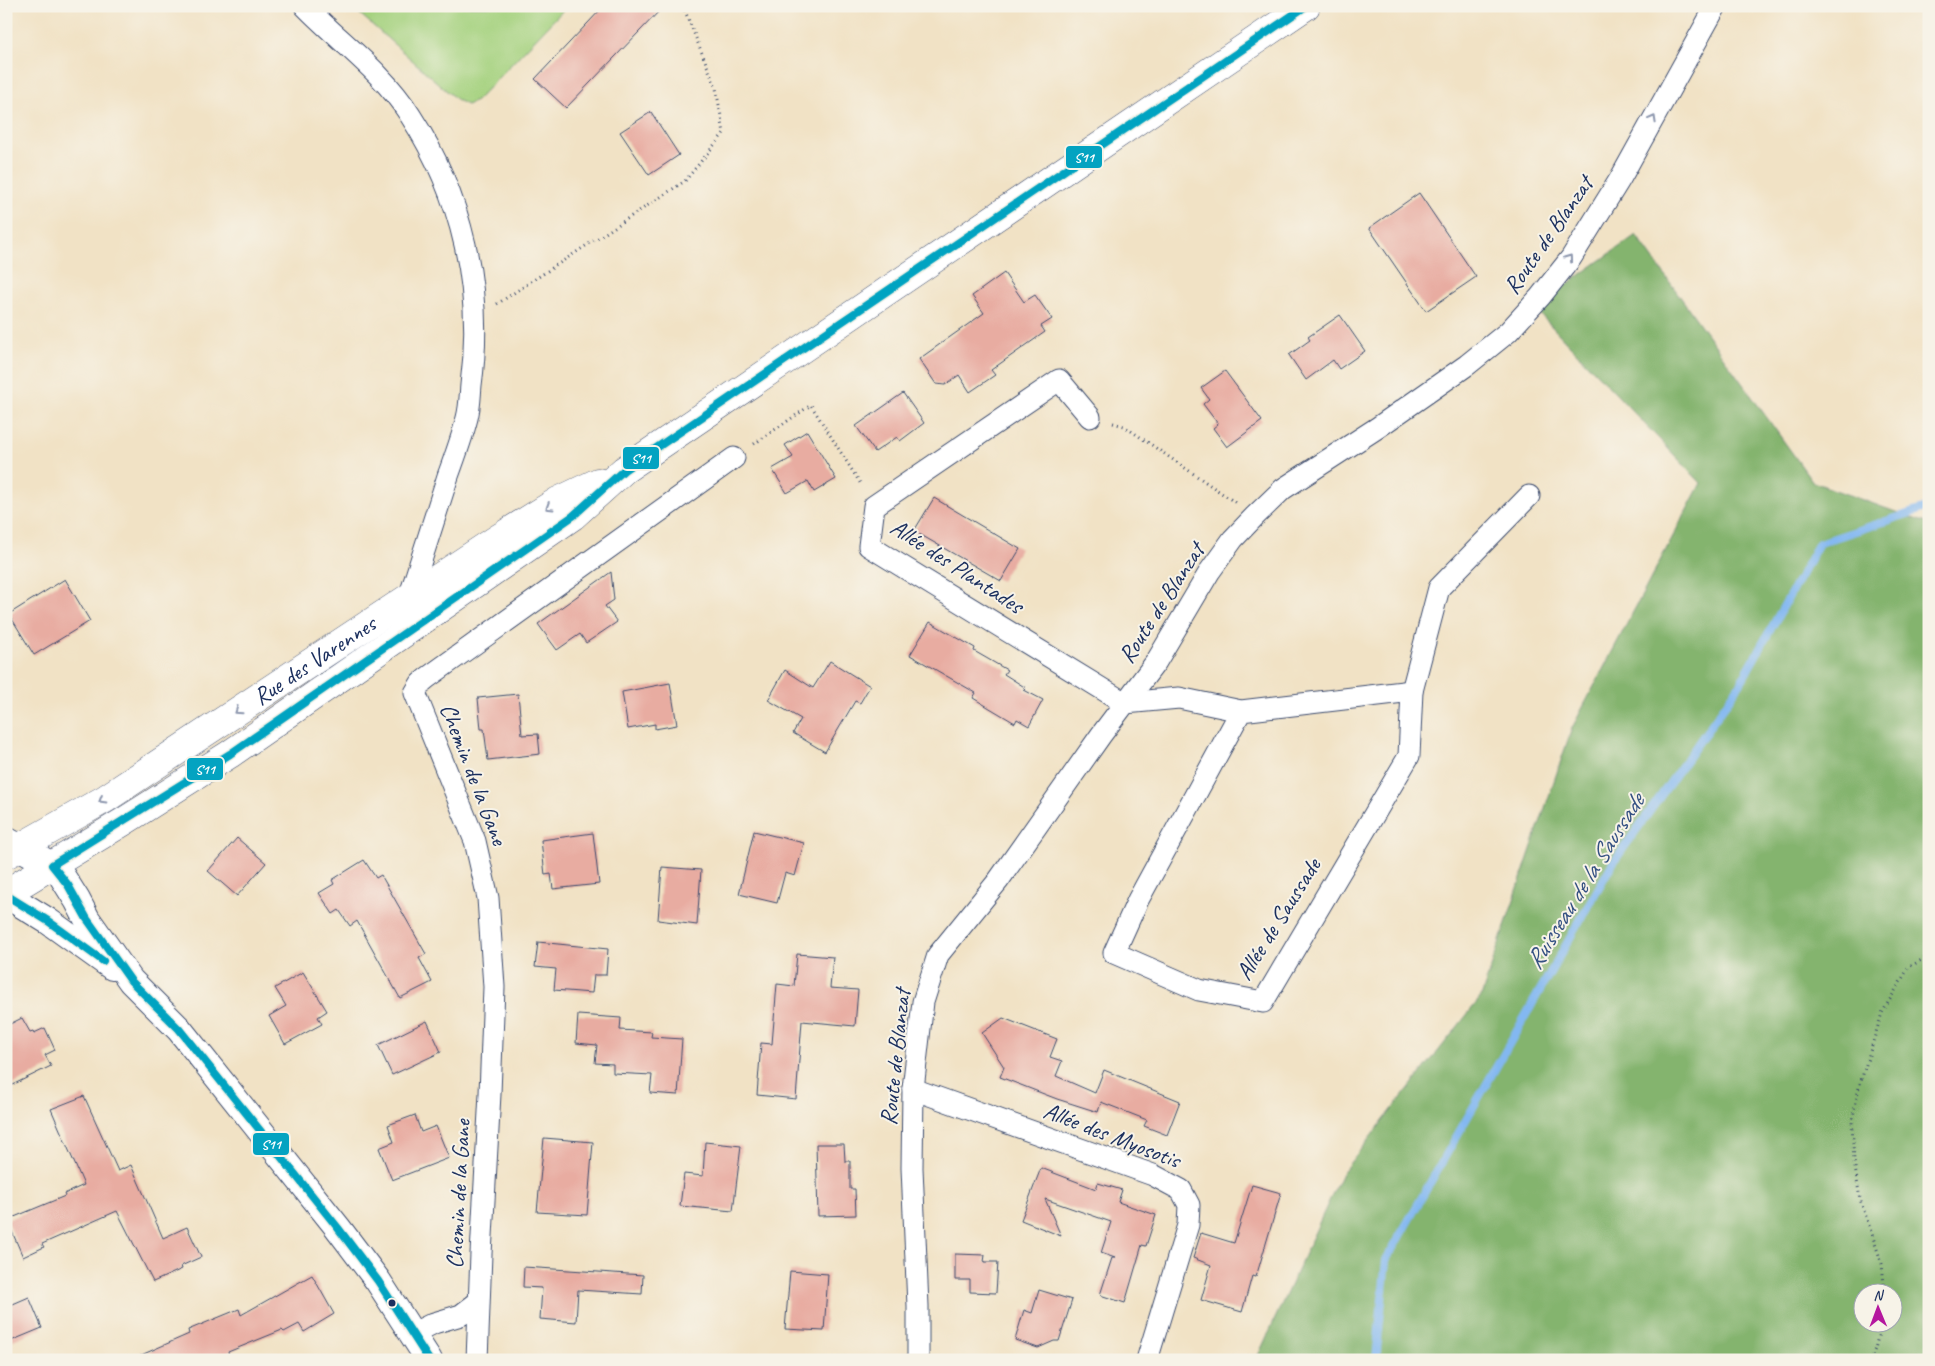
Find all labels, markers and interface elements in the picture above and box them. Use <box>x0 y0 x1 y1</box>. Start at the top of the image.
one-way arrow <box>1647 115 1657 124</box>
line badge: S11 <box>1065 145 1103 169</box>
text: S11 <box>1074 149 1095 166</box>
street label: Route de Blanzat <box>1496 168 1601 300</box>
one-way arrow <box>1563 255 1572 264</box>
line badge: S11 <box>622 446 660 470</box>
text: S11 <box>631 450 652 467</box>
one-way arrow <box>546 500 555 510</box>
street label: Allée des Plantades <box>885 512 1031 622</box>
street label: Route de Blanzat <box>1111 535 1213 669</box>
street label: Rue des Varennes <box>247 608 383 712</box>
street label: Chemin de la Gane <box>433 699 516 851</box>
one-way arrow <box>234 705 244 714</box>
line badge: S11 <box>186 757 224 781</box>
text: S11 <box>195 761 216 778</box>
water label: Ruisseau de la Saussade <box>1518 785 1654 975</box>
one-way arrow <box>98 794 107 804</box>
street label: Allée de Saussade <box>1229 851 1329 986</box>
street label: Route de Blanzat <box>873 984 917 1127</box>
street label: Allée des Myosotis <box>1039 1095 1186 1175</box>
street label: Chemin de la Gane <box>439 1116 477 1269</box>
line badge: S11 <box>252 1132 290 1156</box>
text: S11 <box>261 1136 282 1153</box>
north arrow <box>1852 1284 1902 1334</box>
text: N <box>1873 1287 1885 1304</box>
unlabelled marker <box>387 1298 397 1308</box>

